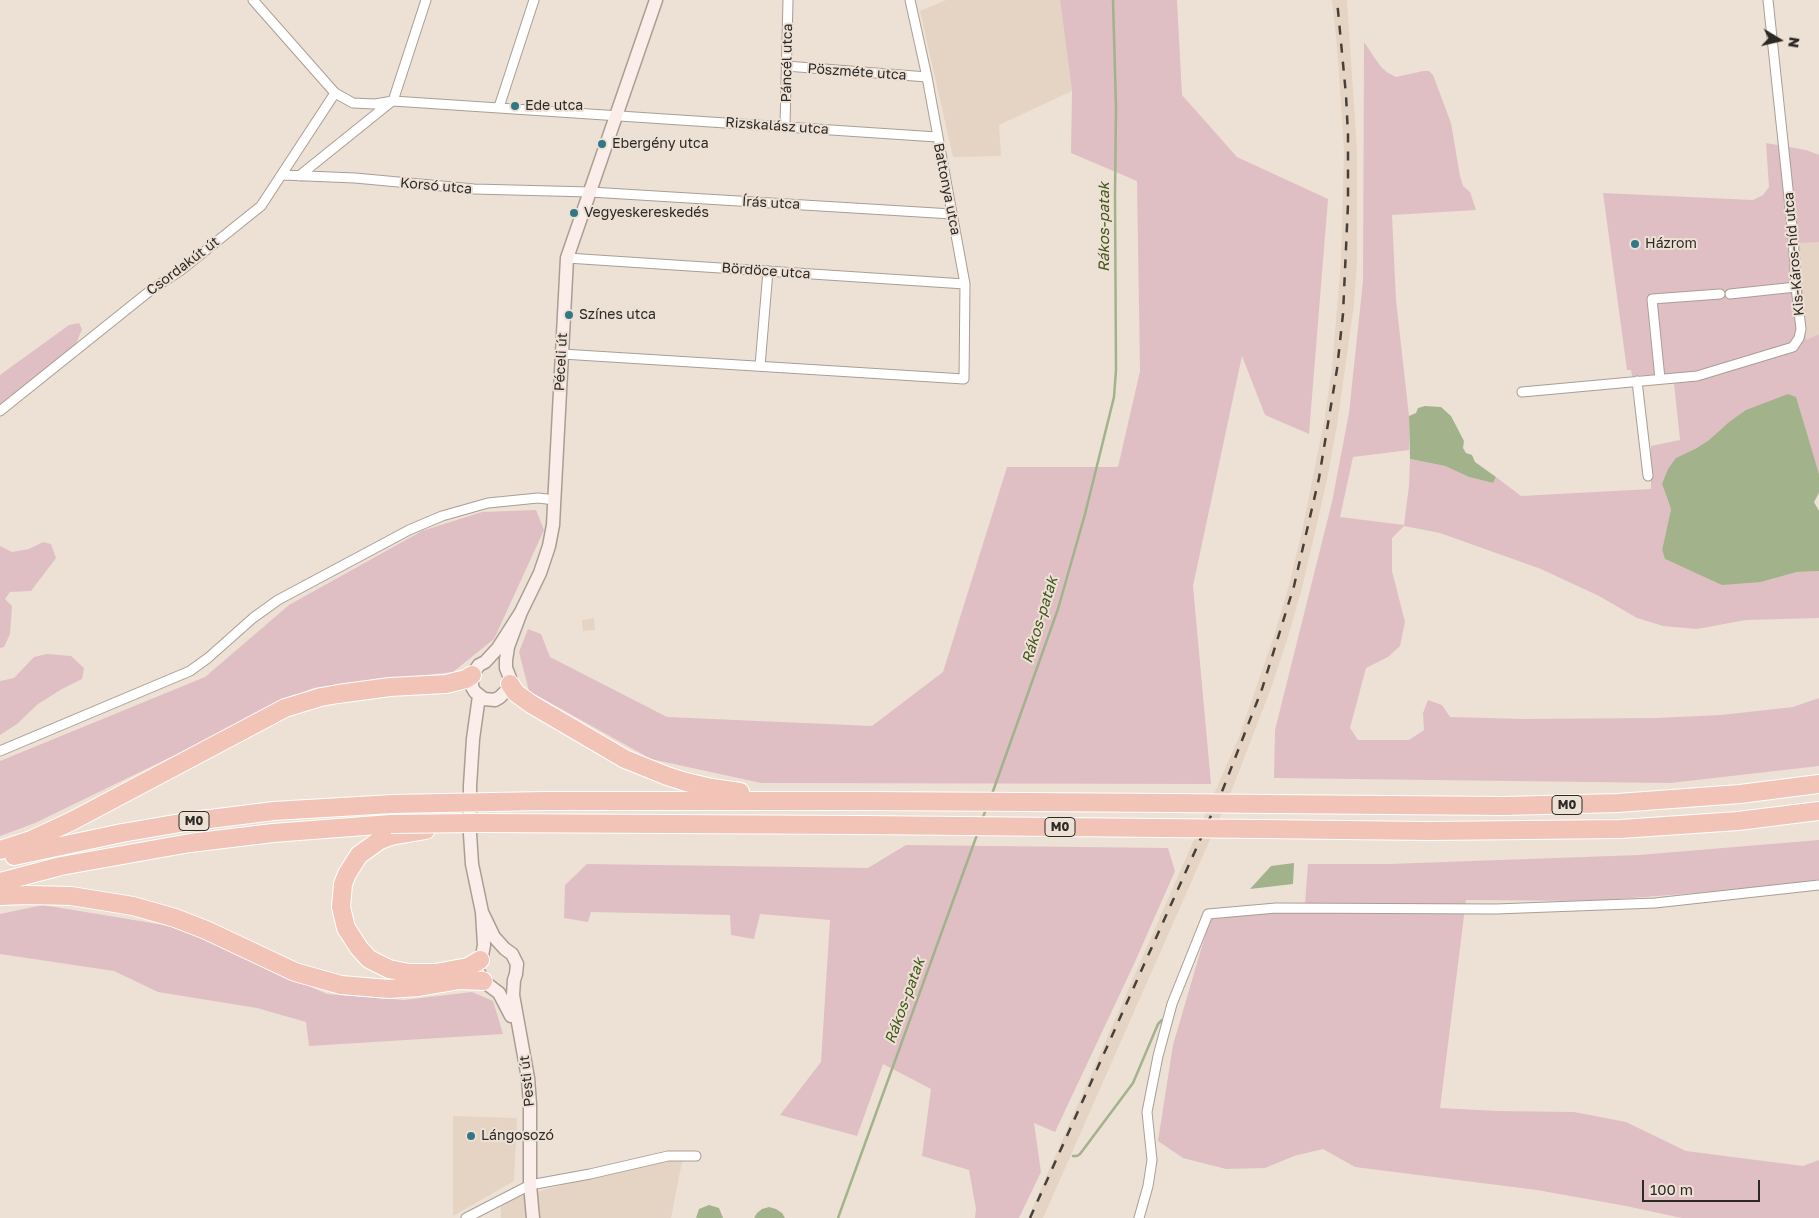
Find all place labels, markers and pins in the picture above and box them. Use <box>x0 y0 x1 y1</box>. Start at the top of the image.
place label: Ede utca <box>525 98 583 114</box>
marker: Ede utca <box>509 100 521 112</box>
place label: Ebergény utca <box>612 136 709 152</box>
marker: Ebergény utca <box>596 138 608 150</box>
place label: Vegyeskereskedés <box>584 205 709 221</box>
marker: Vegyeskereskedés <box>568 207 580 219</box>
place label: Házrom <box>1645 236 1697 252</box>
marker: Házrom <box>1629 238 1641 250</box>
place label: Színes utca <box>579 307 656 323</box>
marker: Színes utca <box>563 309 575 321</box>
place label: Lángosozó <box>481 1128 554 1144</box>
marker: Lángosozó <box>465 1130 477 1142</box>

